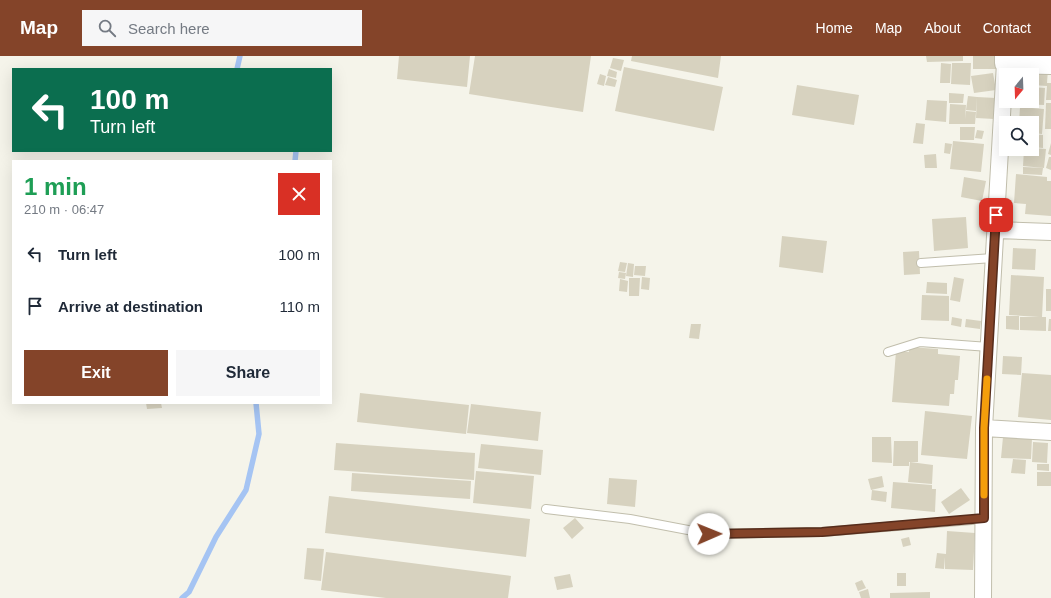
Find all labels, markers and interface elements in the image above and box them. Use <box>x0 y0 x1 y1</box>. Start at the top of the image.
search box <box>82 10 362 46</box>
text: Map <box>20 17 58 38</box>
icon: search <box>96 17 118 39</box>
text: Search here <box>128 20 210 37</box>
text: Home <box>816 20 853 36</box>
text: Map <box>875 20 902 36</box>
text: About <box>924 20 961 36</box>
text: Contact <box>983 20 1031 36</box>
north arrow <box>999 68 1039 108</box>
map controls <box>999 68 1039 156</box>
icon: left <box>24 84 76 136</box>
text: 100 m <box>90 84 169 115</box>
button: search <box>999 116 1039 156</box>
text: Turn left <box>90 117 155 137</box>
text: 1 min <box>24 173 87 200</box>
button: close <box>278 173 320 215</box>
pin <box>979 198 1013 232</box>
text: 210 m · 06:47 <box>24 202 104 217</box>
icon: arrive <box>985 204 1007 226</box>
icon: left <box>24 243 46 265</box>
text: Turn left <box>58 246 117 263</box>
text: 100 m <box>278 246 320 263</box>
icon: arrive <box>24 295 46 317</box>
text: Arrive at destination <box>58 298 203 315</box>
text: 110 m <box>279 298 320 315</box>
button: Exit <box>24 350 168 396</box>
button: Share <box>176 350 320 396</box>
position arrow <box>688 513 730 555</box>

